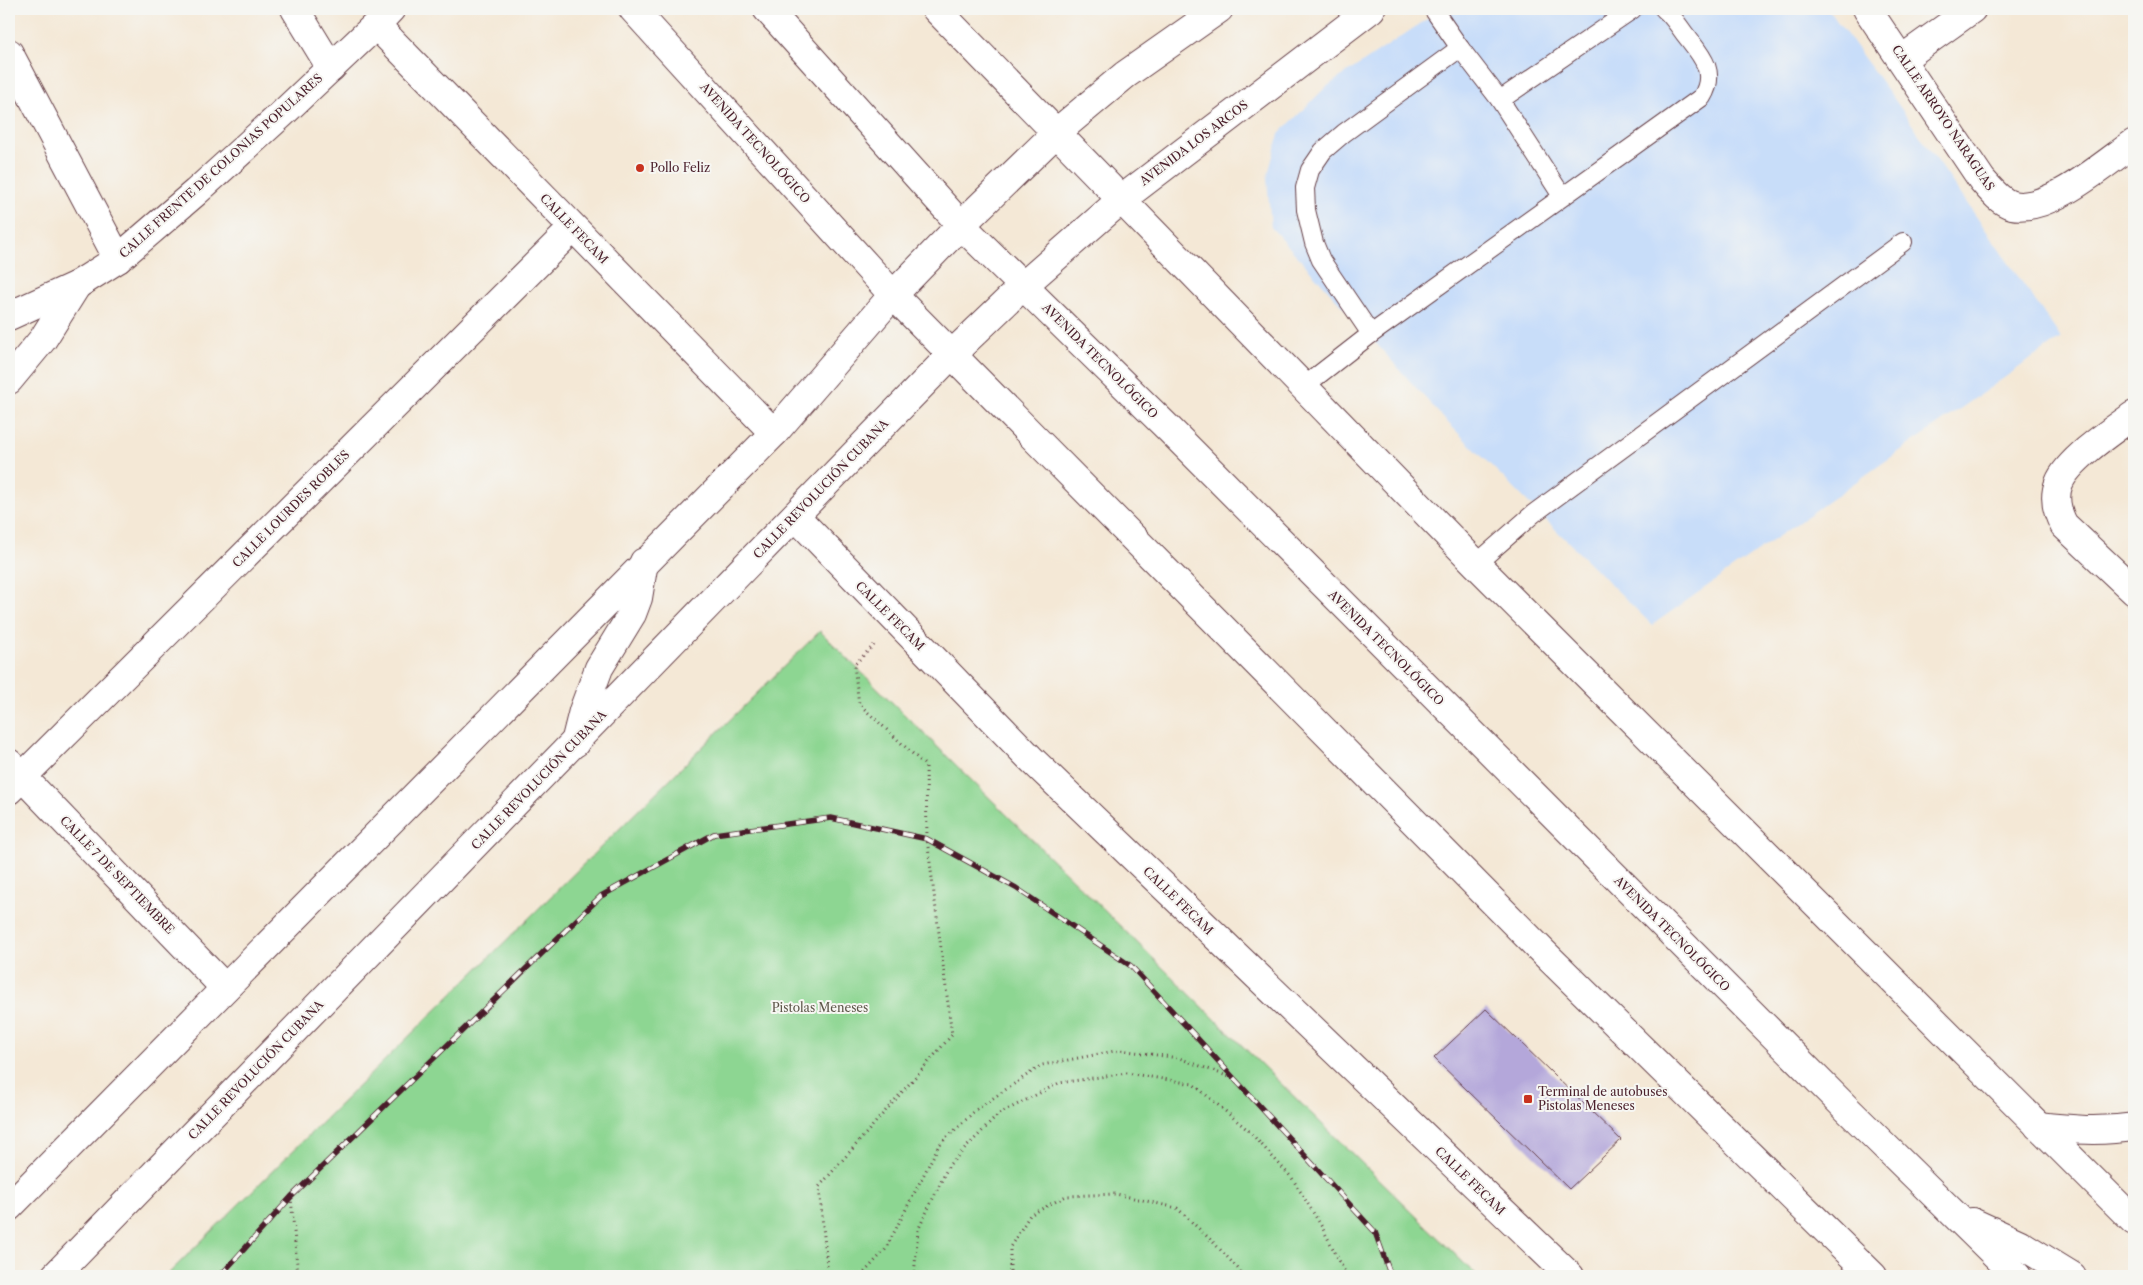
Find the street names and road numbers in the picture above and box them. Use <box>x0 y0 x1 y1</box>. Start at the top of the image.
street label: CALLE ARROYO NARAGUAS <box>1889 42 1998 193</box>
street label: CALLE FRENTE DE COLONIAS POPULARES <box>116 70 325 261</box>
street label: AVENIDA TECNOLÓGICO <box>697 78 814 206</box>
street label: AVENIDA LOS ARCOS <box>1136 97 1251 189</box>
street label: CALLE FECAM <box>537 190 612 267</box>
street label: AVENIDA TECNOLÓGICO <box>1039 298 1162 422</box>
street label: CALLE REVOLUCIÓN CUBANA <box>749 414 892 562</box>
street label: CALLE LOURDES ROBLES <box>229 447 352 570</box>
street label: CALLE FECAM <box>853 578 928 653</box>
street label: AVENIDA TECNOLÓGICO <box>1325 585 1448 709</box>
street label: CALLE REVOLUCIÓN CUBANA <box>467 705 610 853</box>
street label: CALLE 7 DE SEPTIEMBRE <box>57 813 178 937</box>
street label: CALLE FECAM <box>1140 863 1217 938</box>
street label: AVENIDA TECNOLÓGICO <box>1611 871 1734 995</box>
street label: CALLE REVOLUCIÓN CUBANA <box>184 995 327 1143</box>
street label: CALLE FECAM <box>1432 1143 1509 1218</box>

